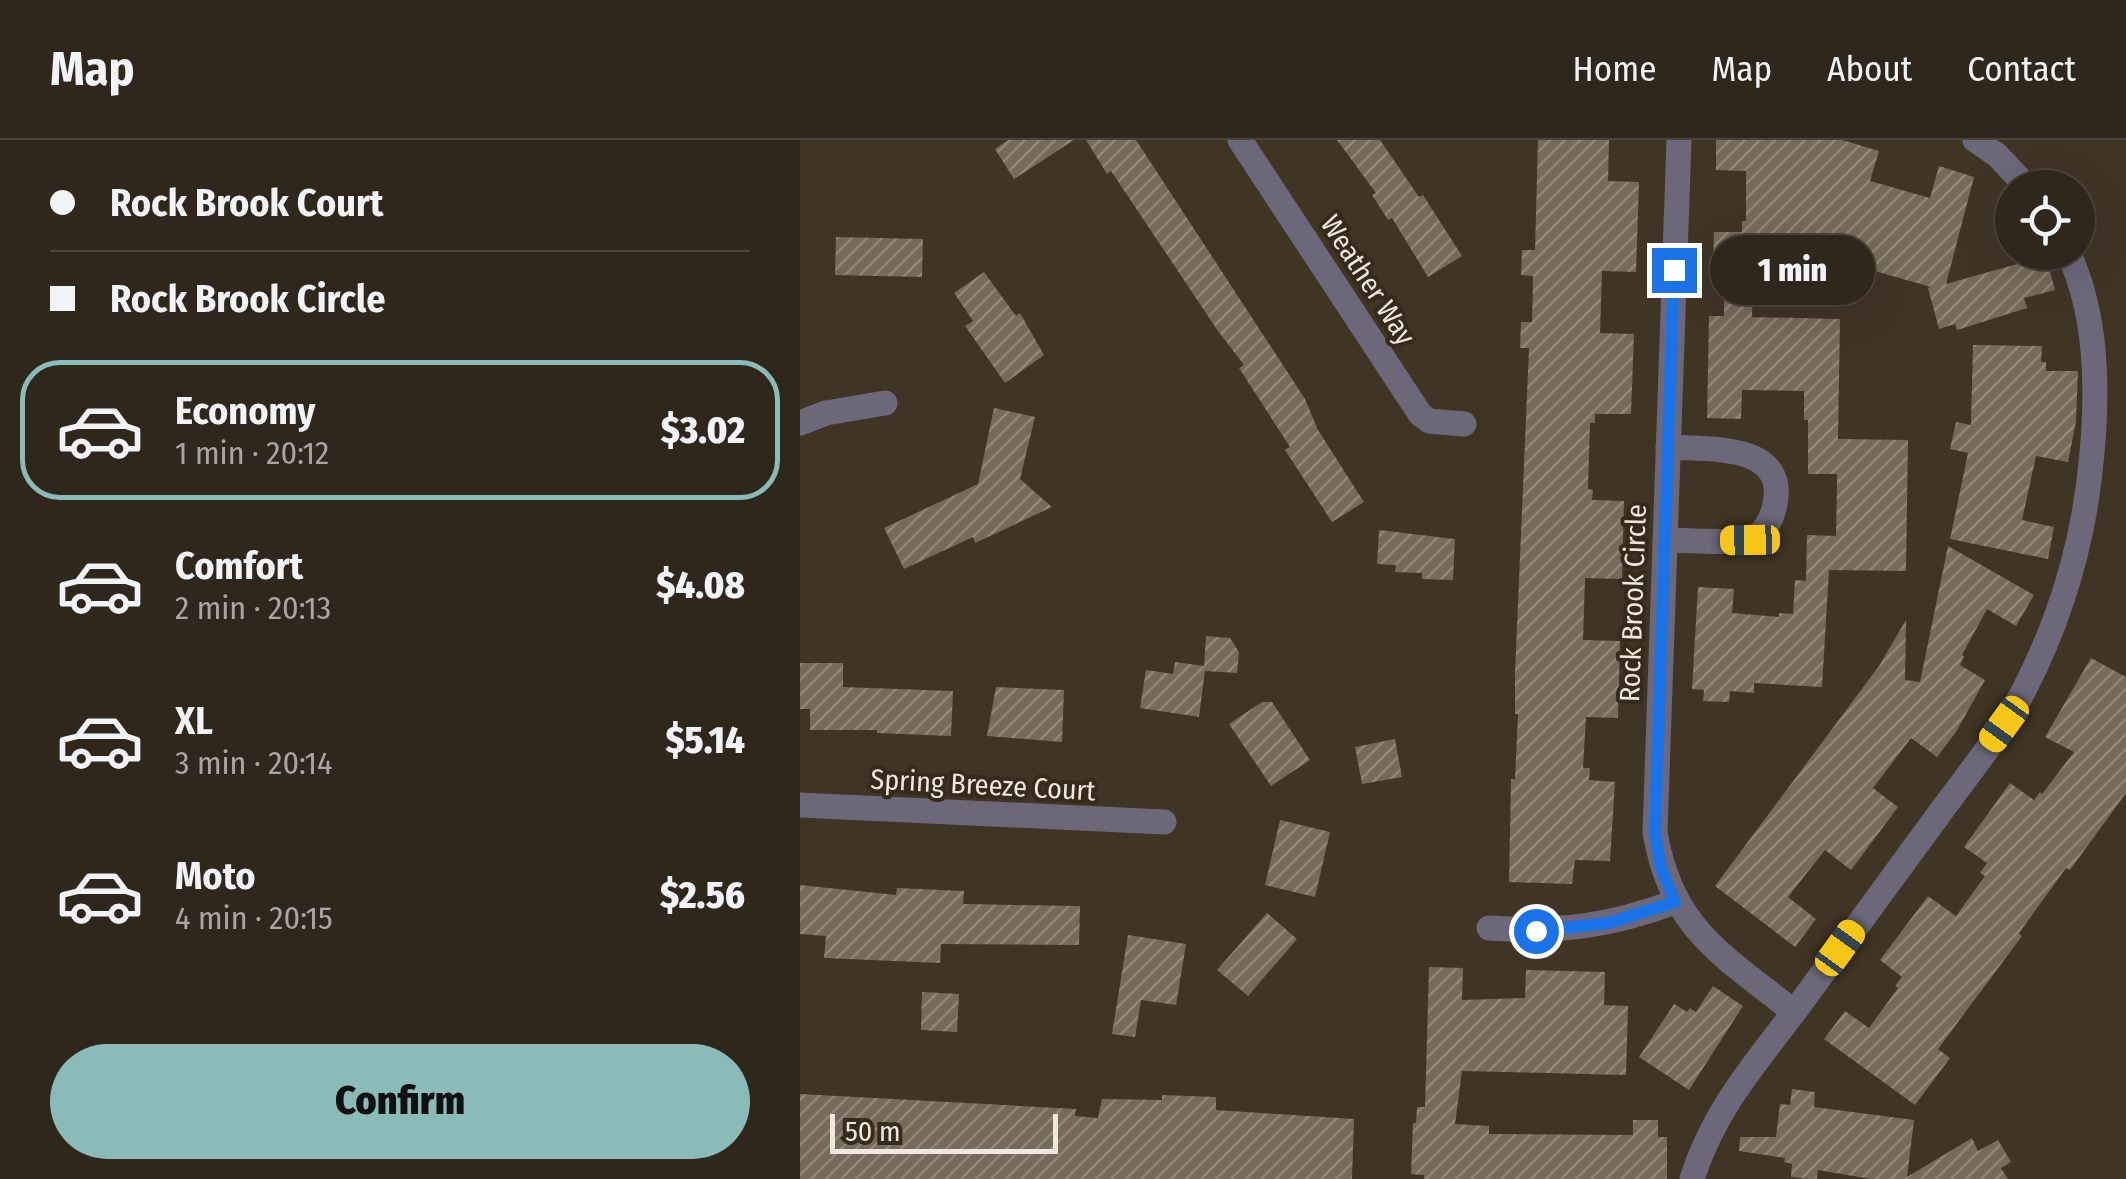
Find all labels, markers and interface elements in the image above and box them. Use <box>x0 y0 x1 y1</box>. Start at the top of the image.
text: Map <box>50 40 134 98</box>
text: Home <box>1573 48 1656 90</box>
text: Map <box>1711 48 1772 90</box>
text: About <box>1827 48 1912 90</box>
text: Contact <box>1967 48 2076 90</box>
map controls <box>1995 170 2095 270</box>
button: locate <box>1995 170 2095 270</box>
text: Rock Brook Court <box>110 180 383 226</box>
street label: Weather Way <box>1314 209 1422 351</box>
callout: 1 min <box>1709 235 1874 305</box>
route end <box>1652 248 1697 293</box>
text: 1 min <box>1758 251 1827 289</box>
text: Rock Brook Circle <box>110 276 385 322</box>
icon: car <box>55 385 145 475</box>
text: Economy <box>175 388 315 434</box>
text: $3.02 <box>661 407 745 453</box>
text: 1 min · 20:12 <box>175 434 329 472</box>
street label: Rock Brook Circle <box>1613 504 1653 702</box>
car <box>1720 524 1780 556</box>
icon: car <box>55 540 145 630</box>
text: Comfort <box>175 543 303 589</box>
text: $4.08 <box>656 562 745 608</box>
text: 2 min · 20:13 <box>175 589 331 627</box>
car <box>1974 691 2034 757</box>
icon: car <box>55 695 145 785</box>
text: XL <box>175 698 213 744</box>
text: $5.14 <box>665 717 745 763</box>
text: 3 min · 20:14 <box>175 744 333 782</box>
street label: Spring Breeze Court <box>870 763 1097 807</box>
icon: car <box>55 850 145 940</box>
text: Moto <box>175 853 256 899</box>
text: $2.56 <box>660 872 745 918</box>
text: 4 min · 20:15 <box>175 899 333 937</box>
route start <box>1514 909 1559 954</box>
car <box>1810 915 1870 981</box>
button: Confirm <box>50 1044 750 1159</box>
scale bar <box>830 1109 1058 1154</box>
text: 50 m <box>845 1115 901 1148</box>

